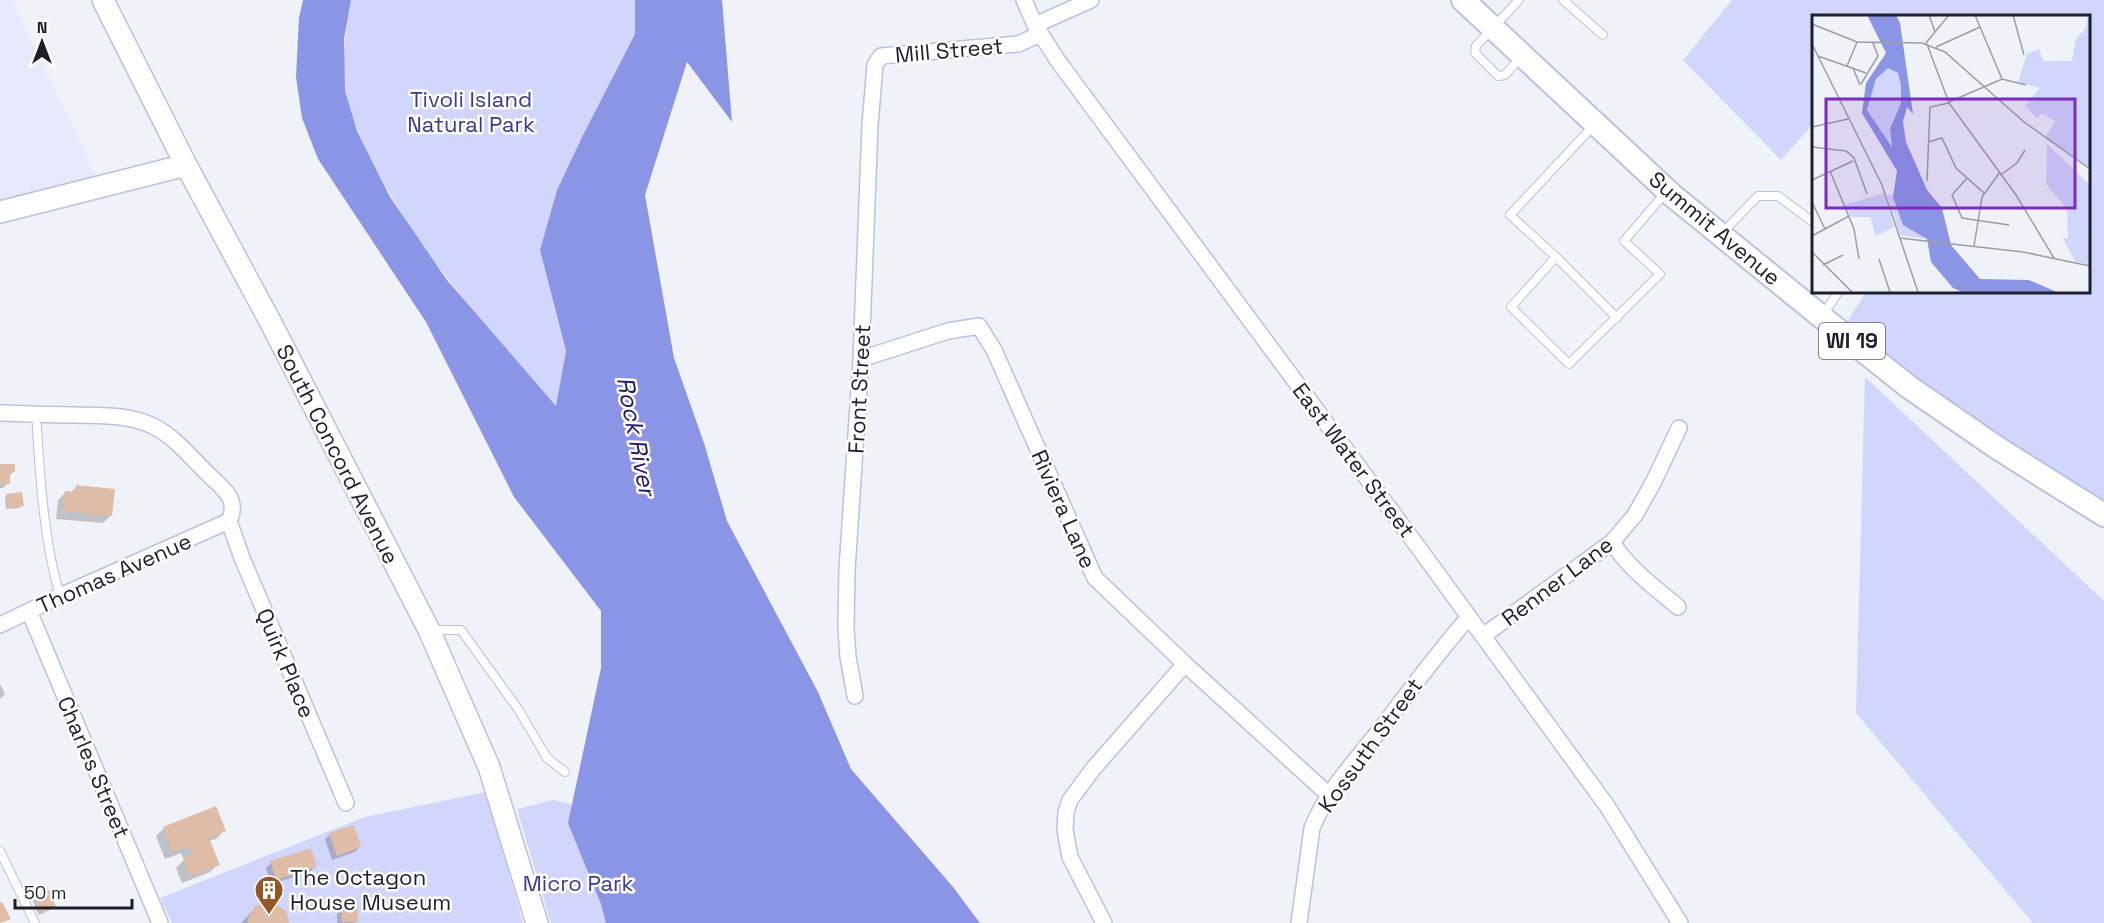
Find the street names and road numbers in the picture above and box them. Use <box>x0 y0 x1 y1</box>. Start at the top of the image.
street label: Mill Street <box>894 31 1004 69</box>
street label: Summit Avenue <box>1643 165 1787 291</box>
road number: WI 19 <box>1819 323 1885 359</box>
street label: Front Street <box>842 324 876 454</box>
street label: South Concord Avenue <box>270 339 406 569</box>
street label: East Water Street <box>1287 377 1421 543</box>
street label: Riviera Lane <box>1025 445 1103 573</box>
street label: Thomas Avenue <box>32 526 196 620</box>
street label: Renner Lane <box>1496 530 1618 632</box>
street label: Quirk Place <box>250 604 322 722</box>
street label: Kossuth Street <box>1312 672 1428 818</box>
street label: Charles Street <box>52 692 136 842</box>

